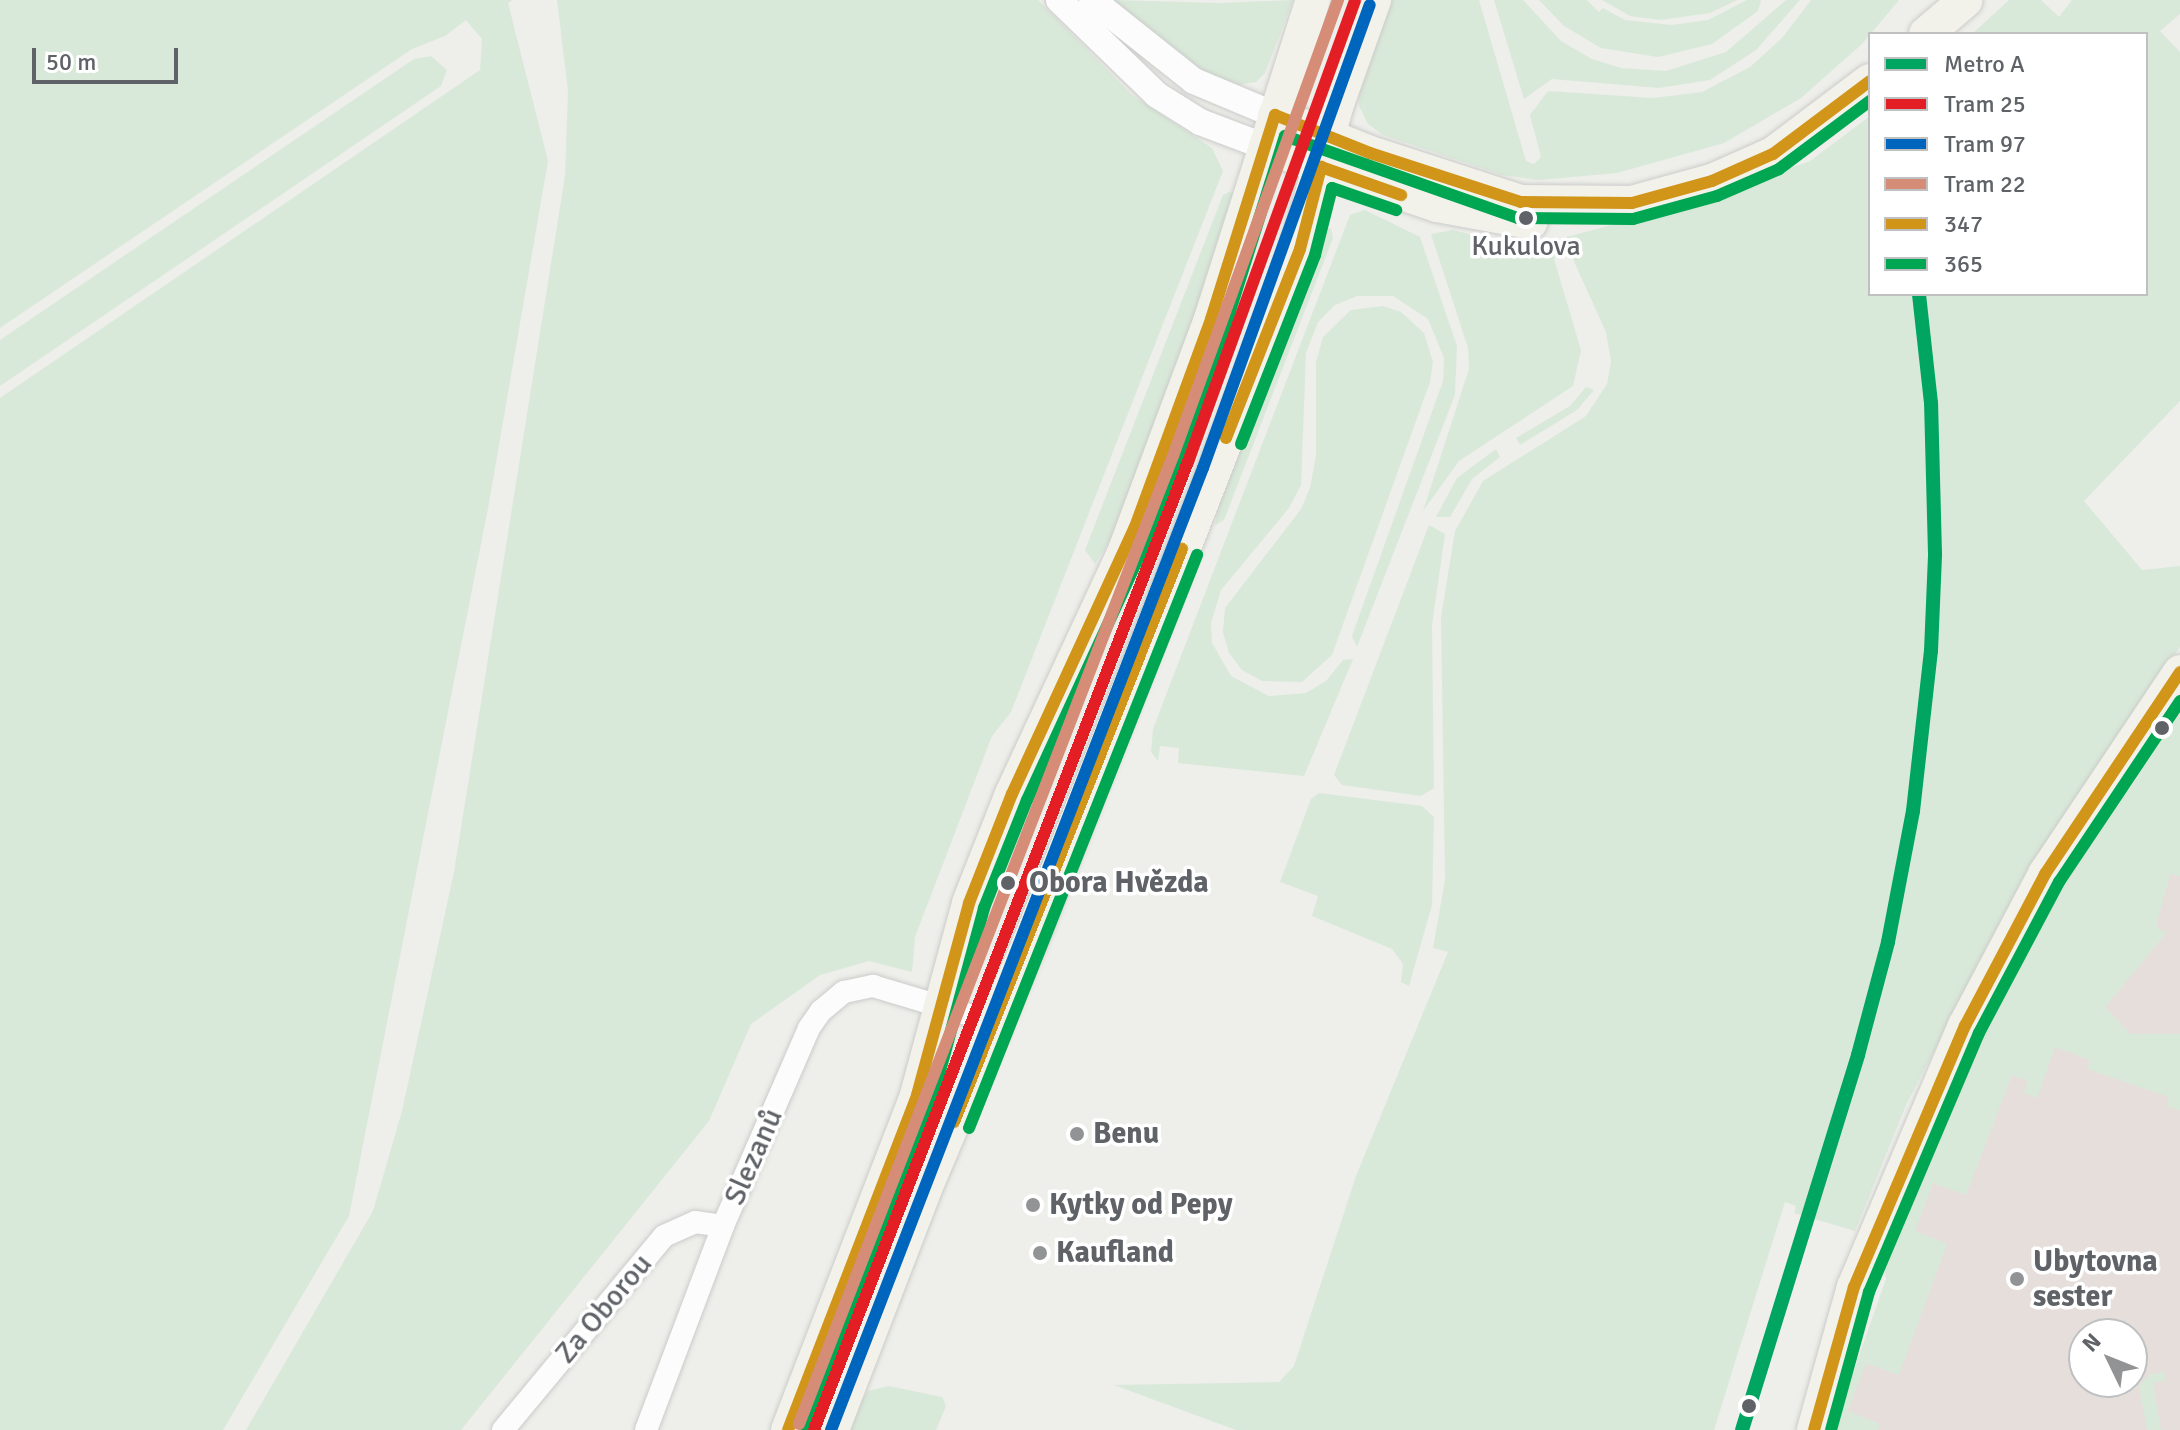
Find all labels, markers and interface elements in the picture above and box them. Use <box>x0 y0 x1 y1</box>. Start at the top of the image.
scale bar <box>36 32 182 82</box>
legend <box>1868 32 2148 296</box>
text: 50 m <box>46 47 96 77</box>
text: Metro A <box>1944 49 2025 79</box>
text: Tram 25 <box>1944 89 2026 119</box>
text: Tram 97 <box>1944 129 2026 159</box>
text: Tram 22 <box>1944 169 2026 199</box>
text: 347 <box>1944 209 1983 239</box>
marker: Kukulova <box>1518 210 1534 226</box>
place label: Kukulova <box>1471 229 1581 263</box>
text: 365 <box>1944 249 1983 279</box>
unlabelled marker <box>2154 720 2170 736</box>
place label: Obora Hvězda <box>1029 865 1209 901</box>
marker: Obora Hvězda <box>994 869 1022 897</box>
street label: Slezanů <box>717 1103 791 1211</box>
place label: Benu <box>1093 1116 1159 1152</box>
marker: Benu <box>1068 1125 1086 1143</box>
place label: Kytky od Pepy <box>1049 1187 1233 1223</box>
marker: Kytky od Pepy <box>1024 1196 1042 1214</box>
place label: Kaufland <box>1056 1235 1174 1271</box>
marker: Kaufland <box>1031 1244 1049 1262</box>
place label: Ubytovna sester <box>2033 1244 2158 1314</box>
street label: Za Oborou <box>548 1247 660 1371</box>
marker: Ubytovna sester <box>2008 1270 2026 1288</box>
north arrow <box>2068 1318 2148 1398</box>
text: N <box>2076 1328 2107 1357</box>
unlabelled marker <box>1735 1392 1763 1420</box>

